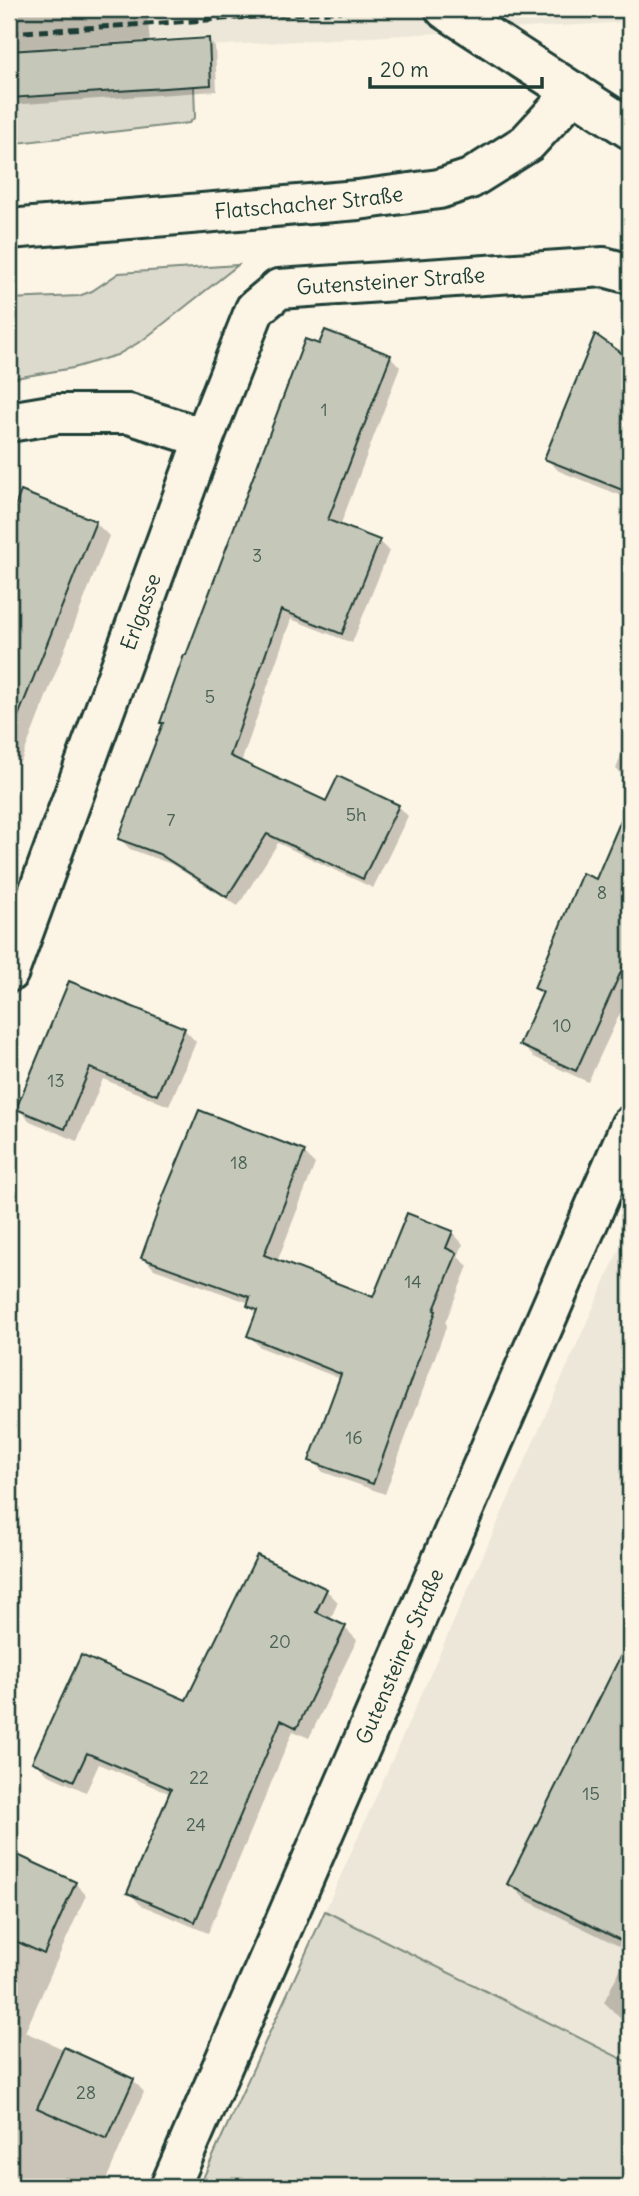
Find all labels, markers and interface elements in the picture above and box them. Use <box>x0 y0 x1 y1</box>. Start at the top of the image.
scale bar <box>370 46 541 90</box>
text: 20 m <box>380 56 429 83</box>
street label: Flatschacher Straße <box>214 180 405 225</box>
street label: Gutensteiner Straße <box>296 261 486 301</box>
house number: 1 <box>320 398 328 421</box>
house number: 3 <box>252 544 262 567</box>
street label: Erlgasse <box>114 570 167 654</box>
house number: 5 <box>205 685 215 708</box>
house number: 5h <box>346 803 366 826</box>
house number: 7 <box>167 808 176 831</box>
house number: 8 <box>597 881 607 904</box>
house number: 10 <box>553 1014 572 1037</box>
house number: 13 <box>47 1069 65 1092</box>
house number: 18 <box>230 1151 248 1174</box>
house number: 14 <box>404 1270 422 1293</box>
house number: 16 <box>345 1426 363 1449</box>
street label: Gutensteiner Straße <box>350 1564 449 1749</box>
house number: 20 <box>269 1630 291 1653</box>
house number: 22 <box>189 1766 209 1789</box>
house number: 15 <box>582 1782 600 1805</box>
house number: 24 <box>186 1813 206 1836</box>
house number: 28 <box>76 2081 96 2104</box>

